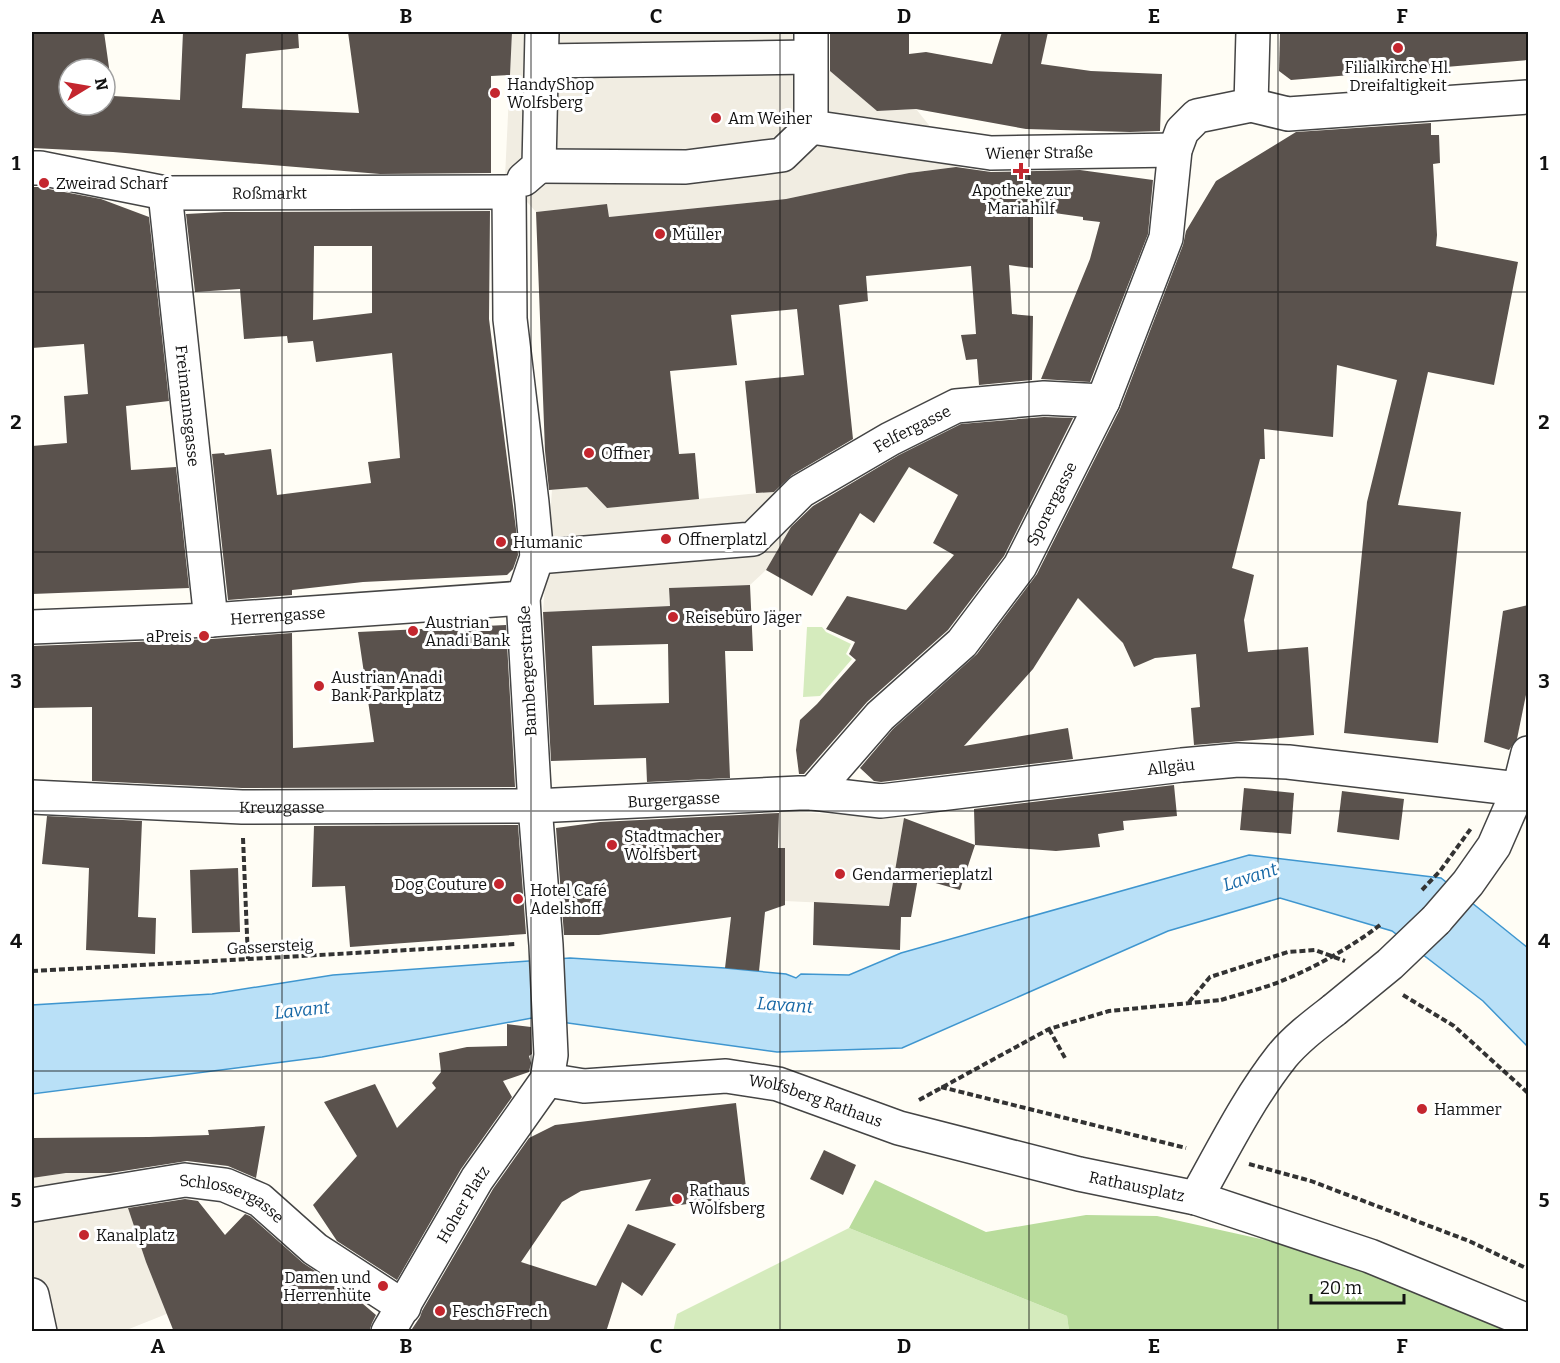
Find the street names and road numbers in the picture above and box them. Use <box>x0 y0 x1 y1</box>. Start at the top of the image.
street label: Wiener Straße <box>985 142 1093 163</box>
street label: Roßmarkt <box>232 184 307 203</box>
street label: Freimannsgasse <box>171 344 203 468</box>
street label: Felfergasse <box>870 401 954 457</box>
street label: Sporergasse <box>1023 459 1081 549</box>
street label: Herrengasse <box>230 603 326 629</box>
street label: Bambergerstraße <box>515 605 540 737</box>
street label: Allgäu <box>1146 755 1196 779</box>
street label: Burgergasse <box>627 788 720 811</box>
street label: Kreuzgasse <box>239 798 325 817</box>
street label: Gassersteig <box>226 935 314 958</box>
street label: Wolfsberg Rathaus <box>747 1071 885 1131</box>
street label: Hoher Platz <box>433 1162 494 1247</box>
street label: Rathausplatz <box>1087 1167 1187 1205</box>
street label: Schlossergasse <box>178 1171 288 1227</box>

